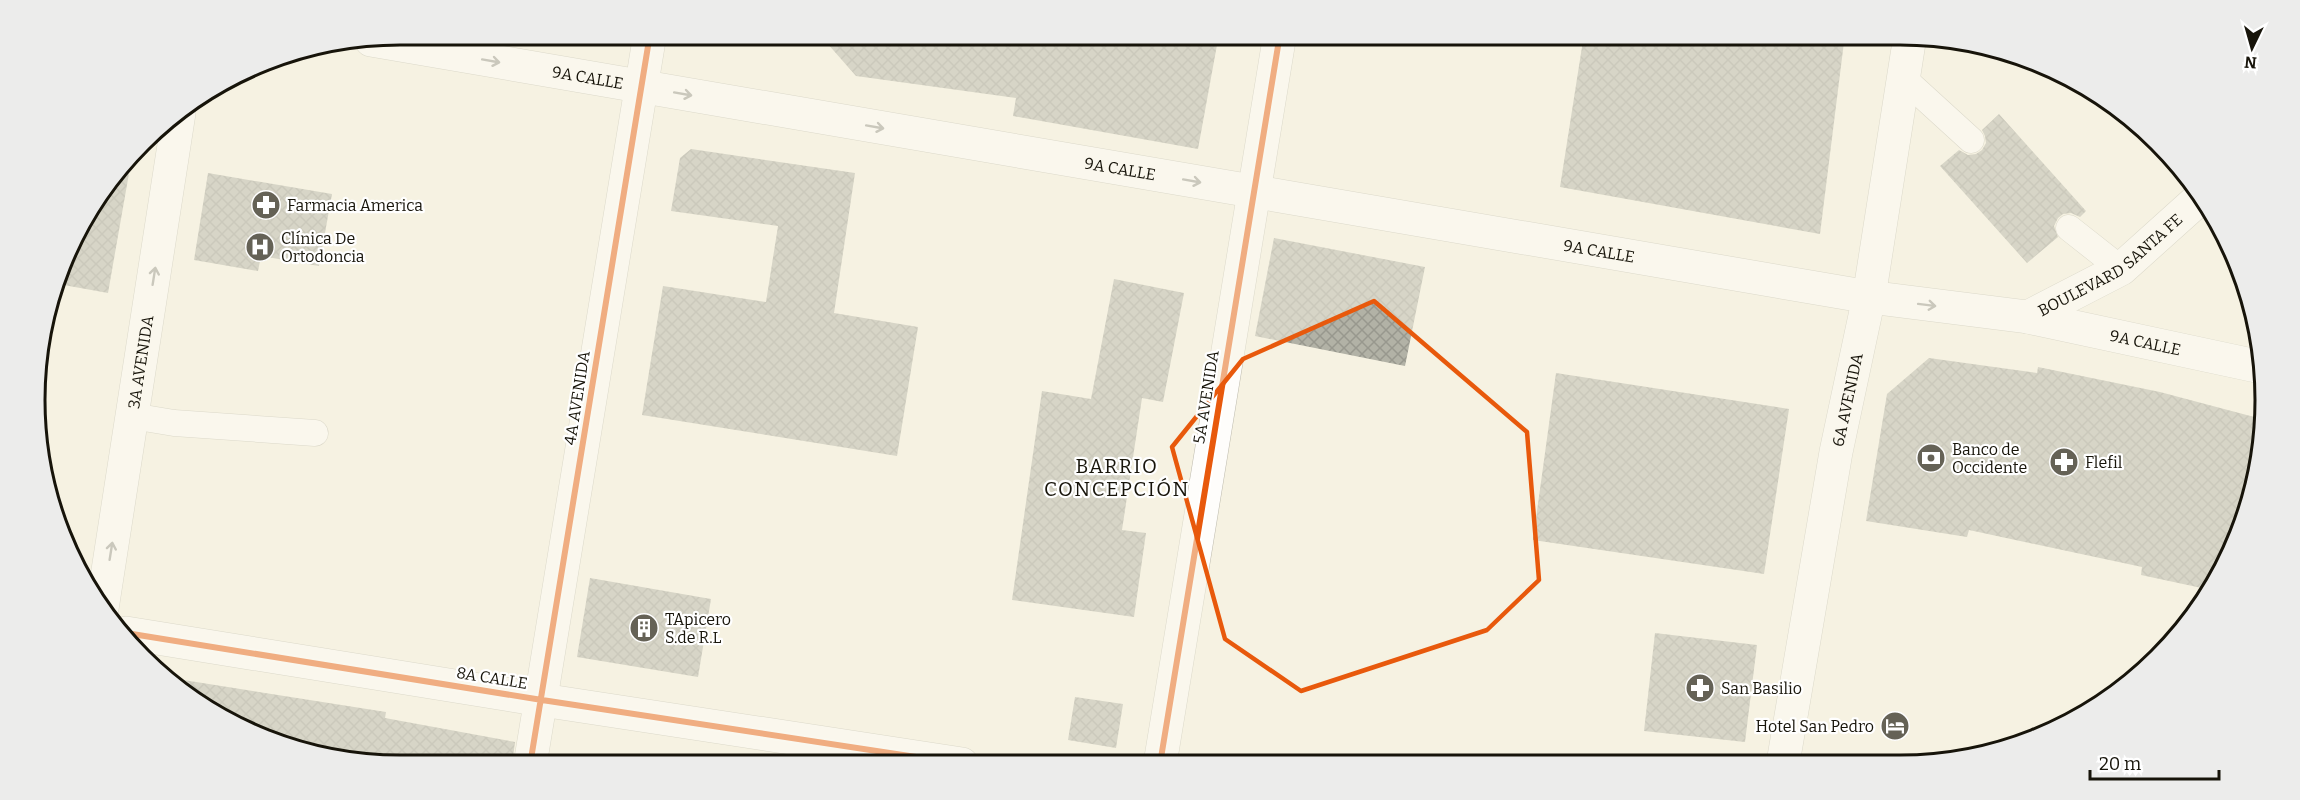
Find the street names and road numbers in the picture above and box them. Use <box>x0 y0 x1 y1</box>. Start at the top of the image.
street label: 9A CALLE <box>551 62 625 93</box>
street label: 9A CALLE <box>1083 153 1157 184</box>
street label: BOULEVARD SANTA FE <box>2035 209 2186 320</box>
street label: 9A CALLE <box>1562 235 1636 266</box>
street label: 3A AVENIDA <box>124 313 157 410</box>
street label: 9A CALLE <box>2108 325 2183 359</box>
street label: 5A AVENIDA <box>1189 348 1223 445</box>
street label: 4A AVENIDA <box>560 349 594 446</box>
street label: 6A AVENIDA <box>1828 350 1866 448</box>
street label: 8A CALLE <box>455 663 529 693</box>

